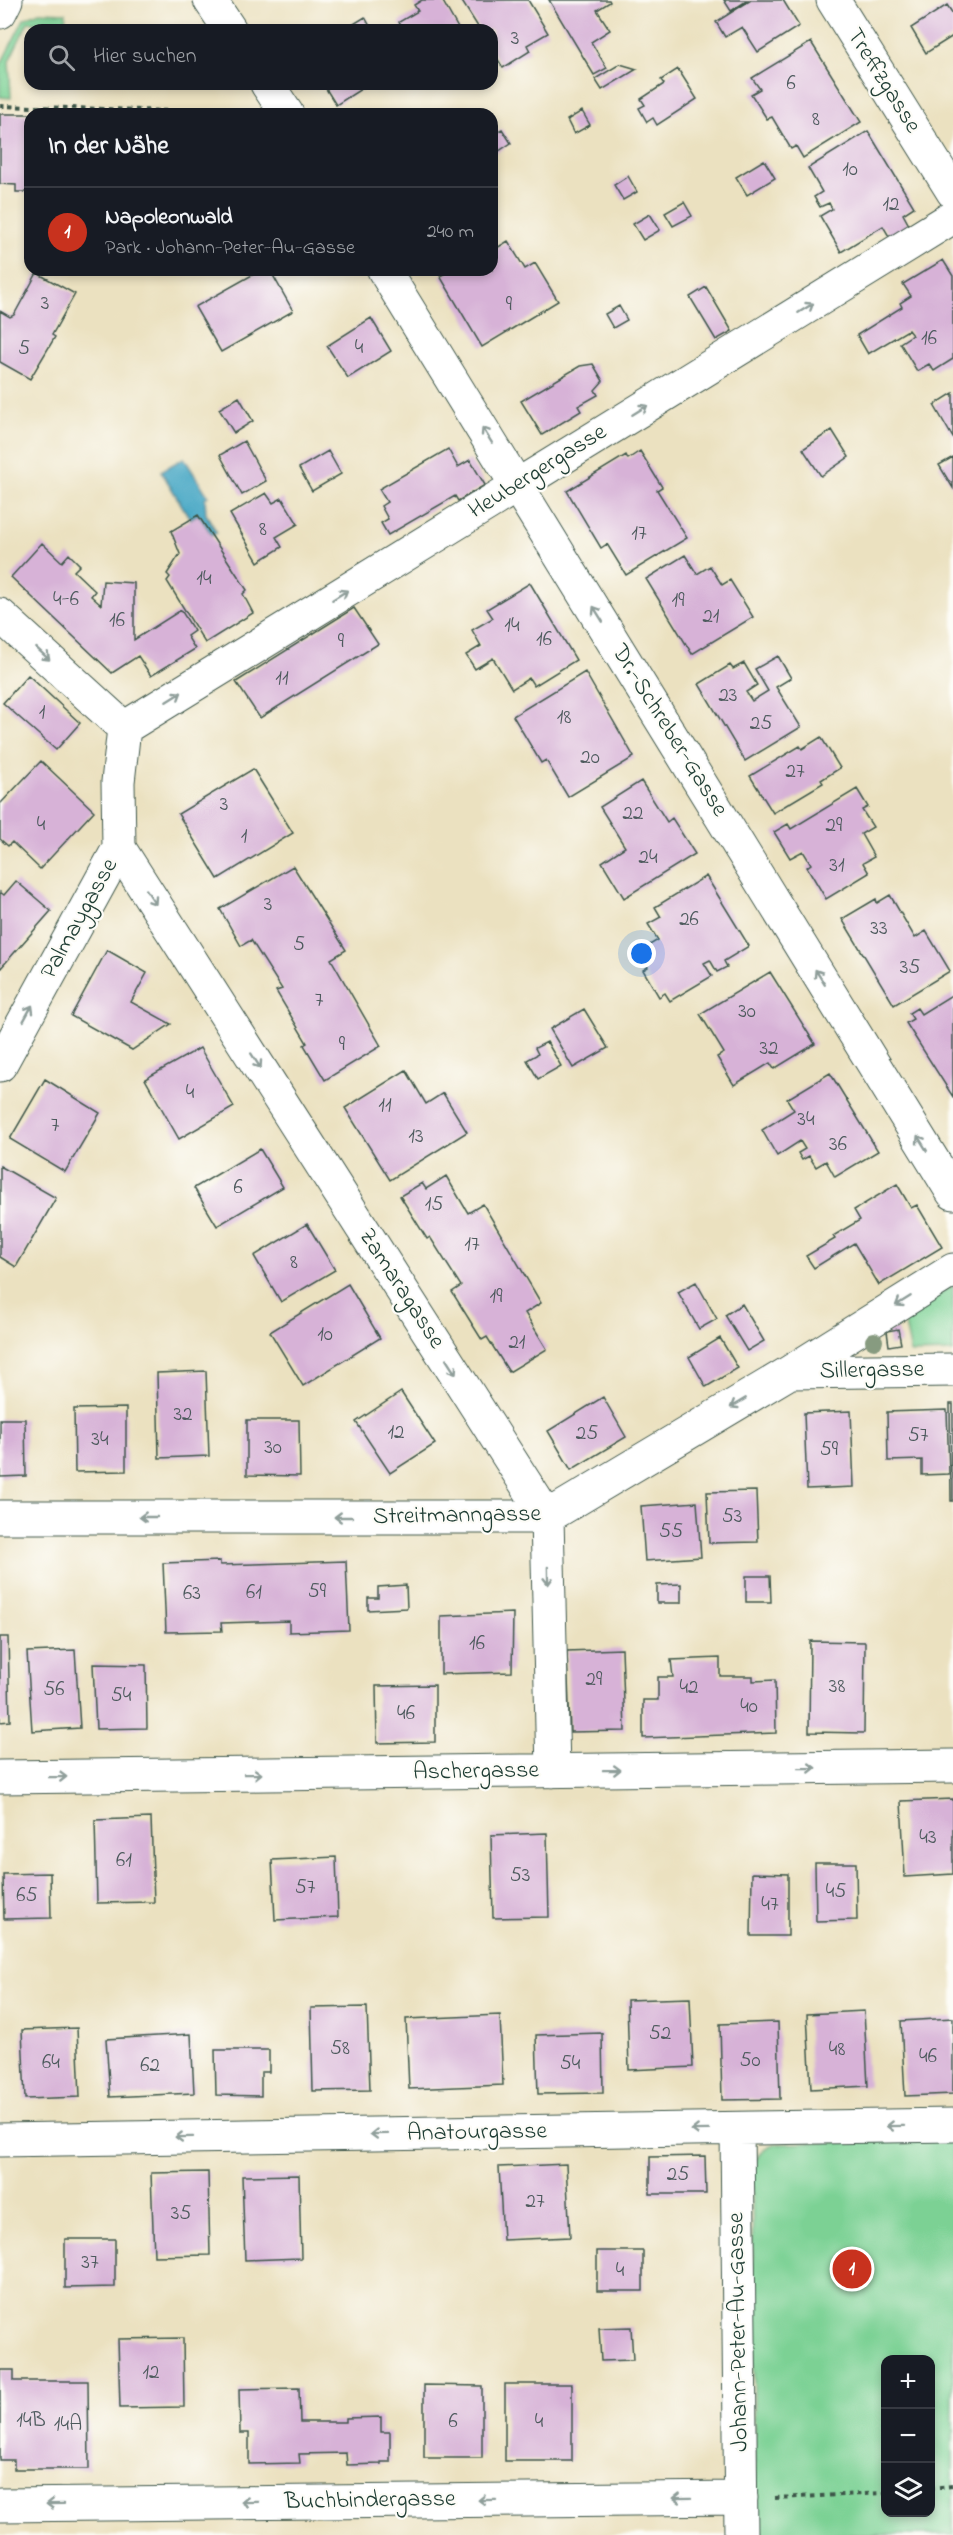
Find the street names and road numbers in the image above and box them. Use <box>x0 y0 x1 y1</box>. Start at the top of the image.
street label: Treffzgasse <box>837 22 929 141</box>
street label: Heubergergasse <box>462 415 614 528</box>
street label: Dr.-Schreber-Gasse <box>601 637 736 824</box>
street label: Palmaygasse <box>32 852 129 986</box>
street label: Zamaragasse <box>349 1222 453 1356</box>
street label: Sillergasse <box>819 1353 925 1389</box>
street label: Streitmanngasse <box>373 1497 542 1535</box>
street label: Aschergasse <box>413 1753 540 1791</box>
street label: Anatourgasse <box>407 2114 548 2152</box>
street label: Johann-Peter-Au-Gasse <box>719 2212 759 2452</box>
street label: Buchbindergasse <box>283 2482 456 2520</box>

